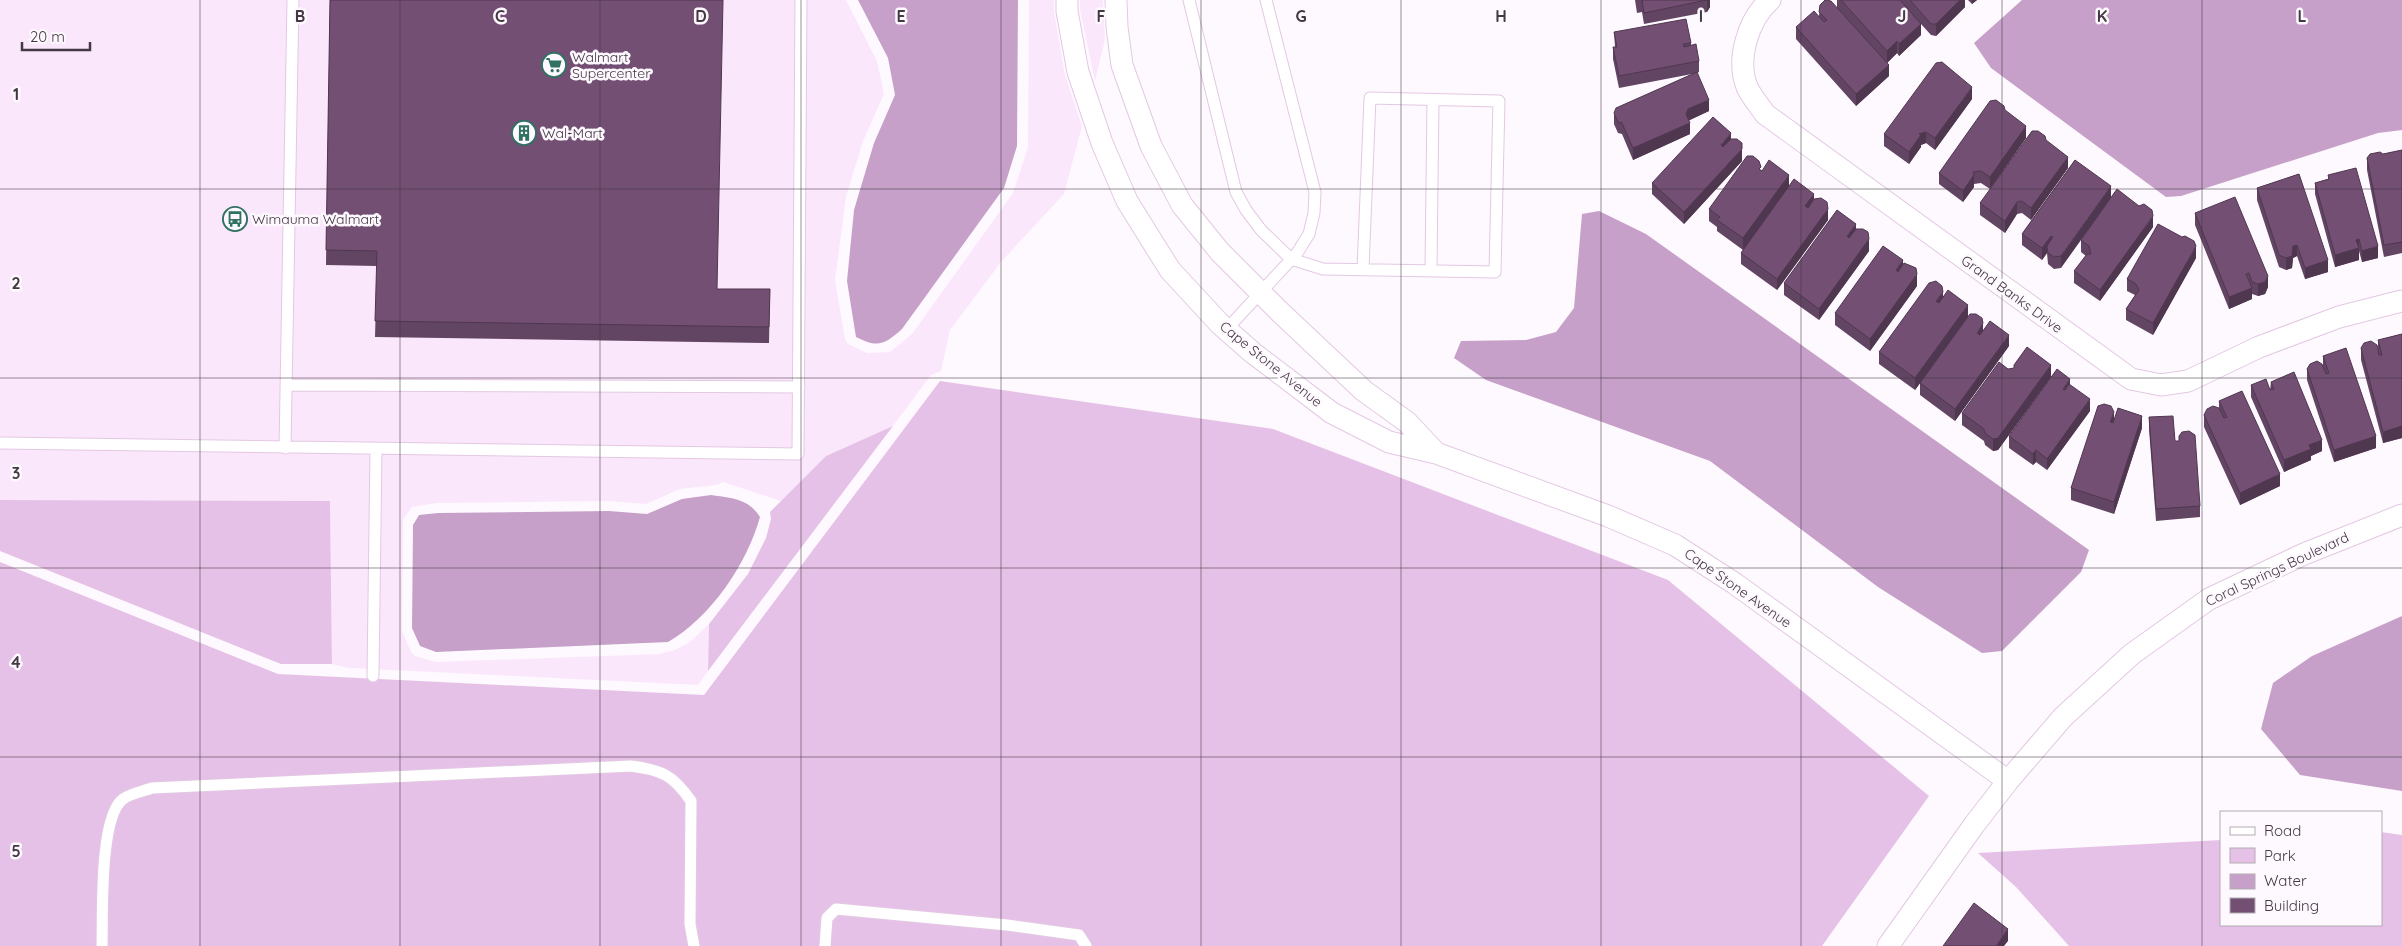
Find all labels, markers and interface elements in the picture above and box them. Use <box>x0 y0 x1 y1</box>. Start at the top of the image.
text: B <box>295 6 305 26</box>
text: C <box>495 6 505 26</box>
text: D <box>695 6 707 26</box>
text: E <box>896 6 906 26</box>
text: F <box>1097 6 1106 26</box>
text: G <box>1295 6 1307 26</box>
text: H <box>1495 6 1507 26</box>
text: I <box>1699 6 1703 26</box>
text: J <box>1898 6 1906 26</box>
text: K <box>2097 6 2107 26</box>
text: L <box>2298 6 2307 26</box>
scale bar <box>22 20 90 52</box>
text: 20 m <box>30 27 65 46</box>
place label: Walmart Supercenter <box>572 48 651 82</box>
supermarket icon: Walmart Supercenter <box>541 52 567 78</box>
text: 1 <box>13 84 19 104</box>
building icon: Wal-Mart <box>511 120 537 146</box>
place label: Wal-Mart <box>542 124 603 142</box>
bus stop icon: Wimauma Walmart <box>222 206 248 232</box>
place label: Wimauma Walmart <box>252 210 379 228</box>
street label: Grand Banks Drive <box>1958 251 2066 337</box>
text: 2 <box>11 273 21 293</box>
street label: Cape Stone Avenue <box>1216 317 1326 411</box>
text: 3 <box>12 463 20 483</box>
street label: Coral Springs Boulevard <box>2202 528 2352 610</box>
street label: Cape Stone Avenue <box>1681 544 1795 632</box>
text: 4 <box>11 652 21 672</box>
legend <box>2220 811 2382 926</box>
text: Road <box>2264 821 2301 840</box>
text: 5 <box>11 841 21 861</box>
text: Park <box>2264 846 2296 865</box>
text: Water <box>2264 871 2307 890</box>
text: Building <box>2264 896 2319 915</box>

